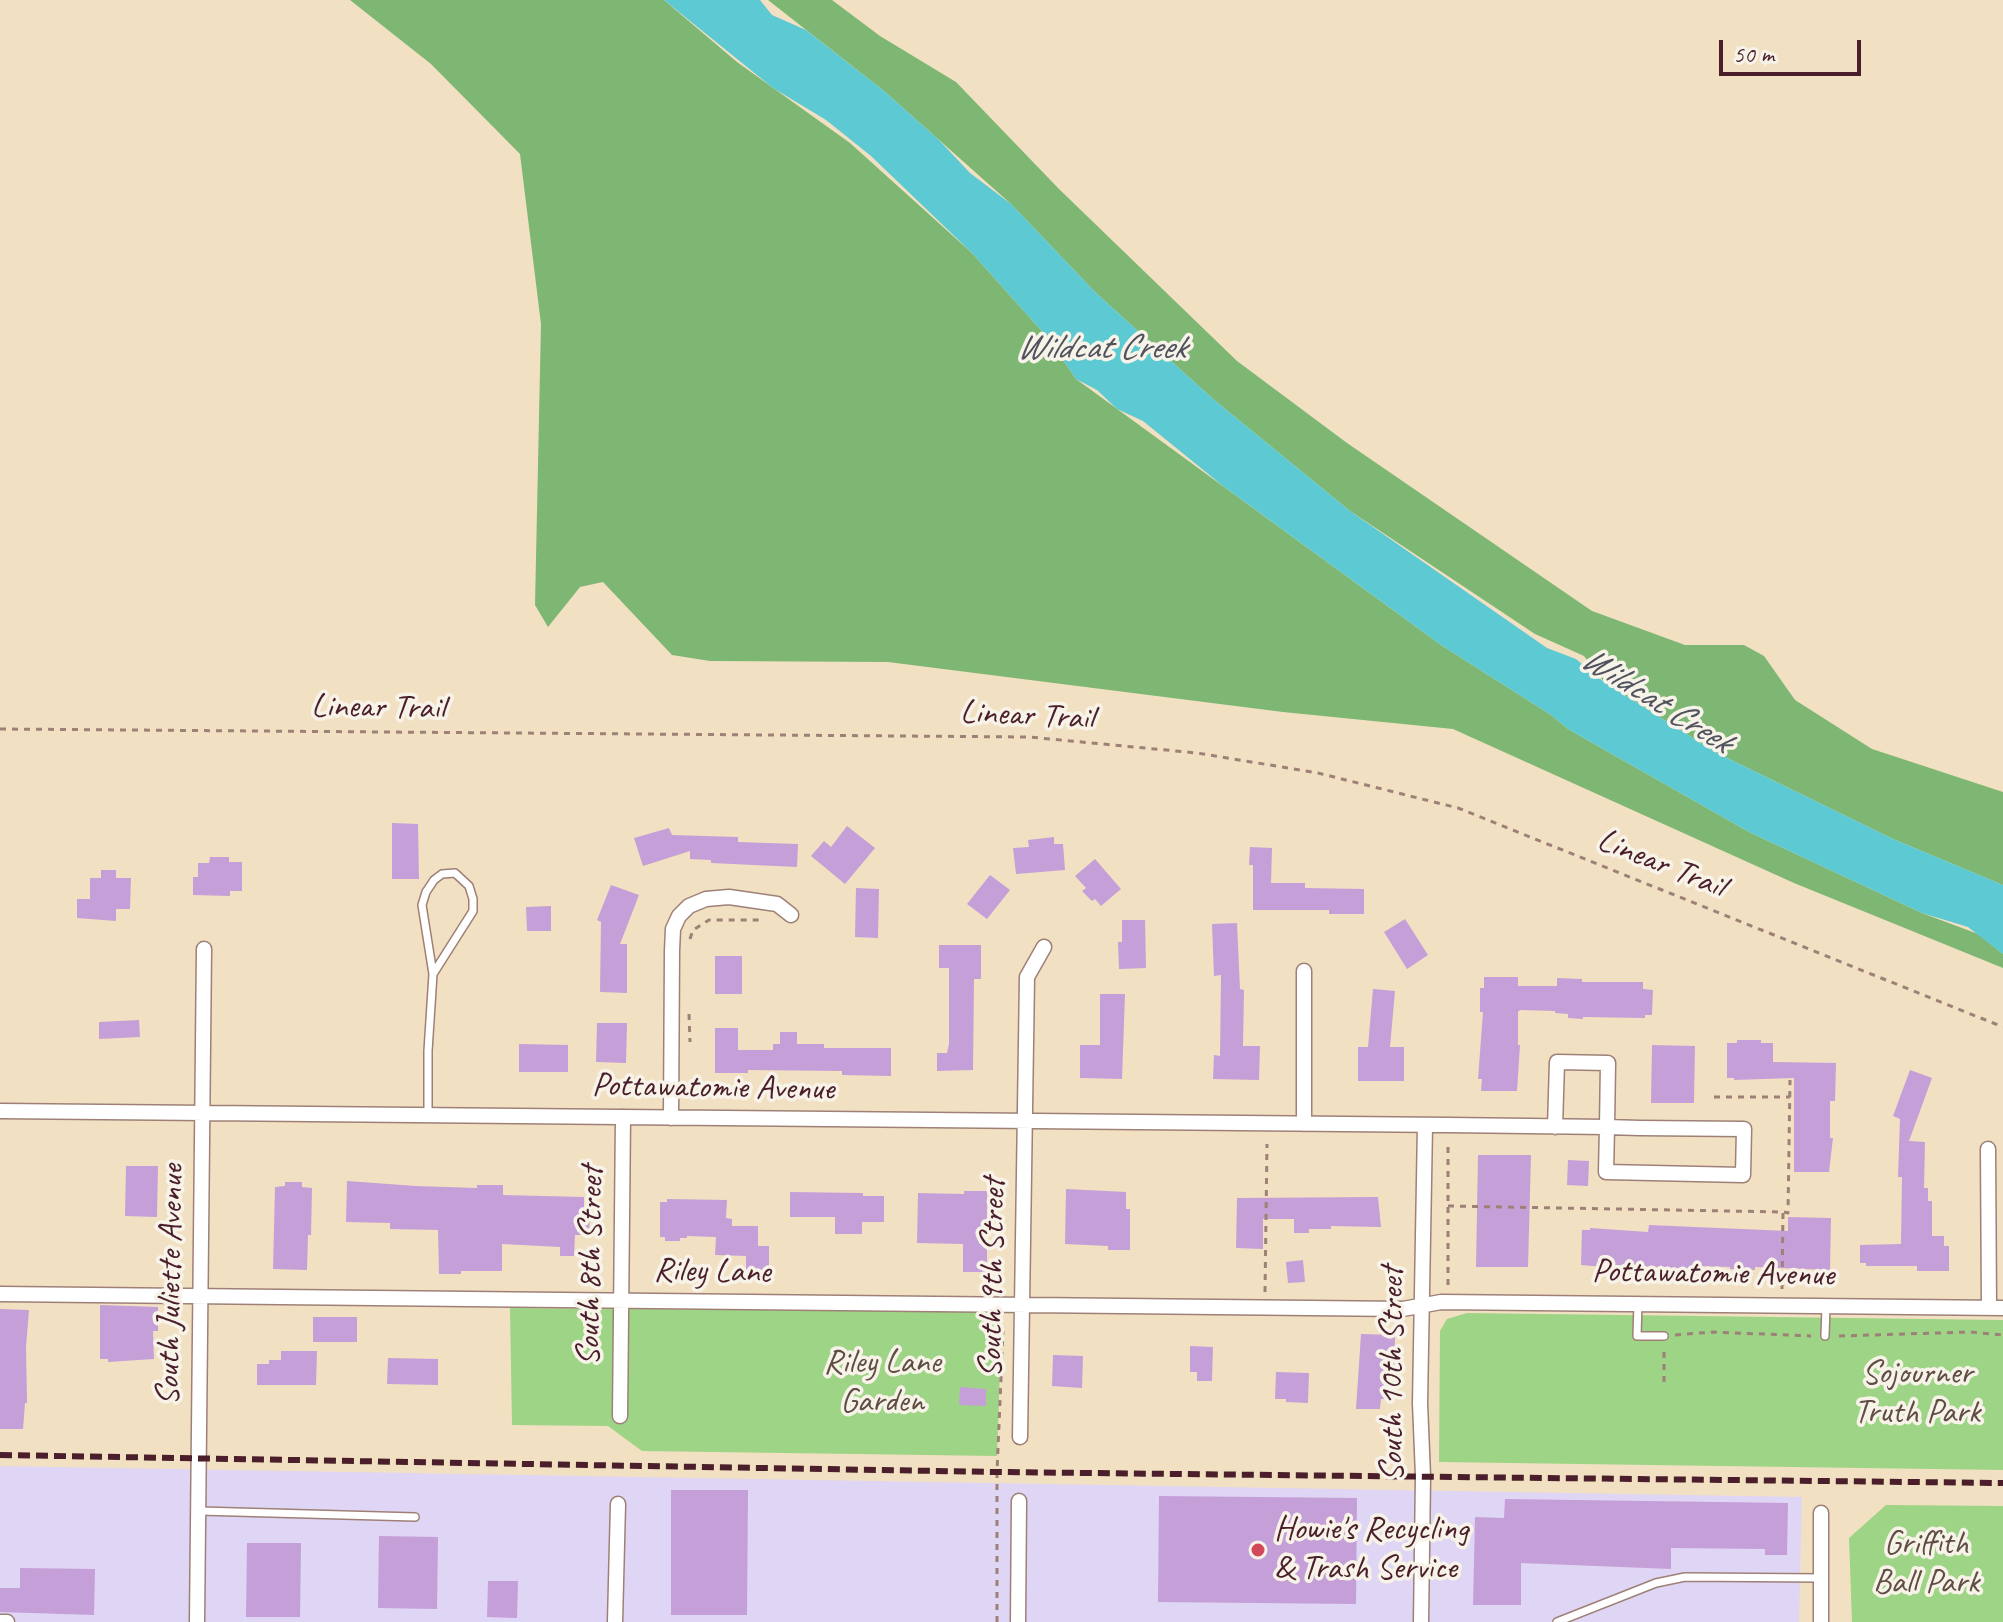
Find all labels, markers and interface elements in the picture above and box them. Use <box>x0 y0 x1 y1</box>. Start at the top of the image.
scale bar <box>1723 24 1865 74</box>
text: 50 m <box>1733 39 1774 69</box>
water label: Wildcat Creek <box>1017 327 1185 371</box>
water label: Wildcat Creek <box>1573 638 1739 764</box>
street label: Linear Trail <box>311 686 445 730</box>
street label: Linear Trail <box>959 692 1095 740</box>
street label: Linear Trail <box>1591 820 1731 908</box>
street label: Pottawatomie Avenue <box>592 1065 834 1111</box>
street label: South Juliette Avenue <box>148 1164 194 1406</box>
street label: South 8th Street <box>569 1166 613 1366</box>
street label: South 9th Street <box>971 1178 1015 1378</box>
street label: Riley Lane <box>653 1251 771 1293</box>
street label: Pottawatomie Avenue <box>1592 1251 1834 1297</box>
street label: South 10th Street <box>1373 1266 1413 1482</box>
park label: Riley Lane Garden <box>824 1343 940 1422</box>
park label: Sojourner Truth Park <box>1854 1354 1980 1434</box>
place label: Howie's Recycling & Trash Service <box>1274 1510 1468 1590</box>
park label: Griffith Ball Park <box>1873 1524 1979 1604</box>
marker: Howie's Recycling & Trash Service <box>1249 1541 1267 1559</box>

